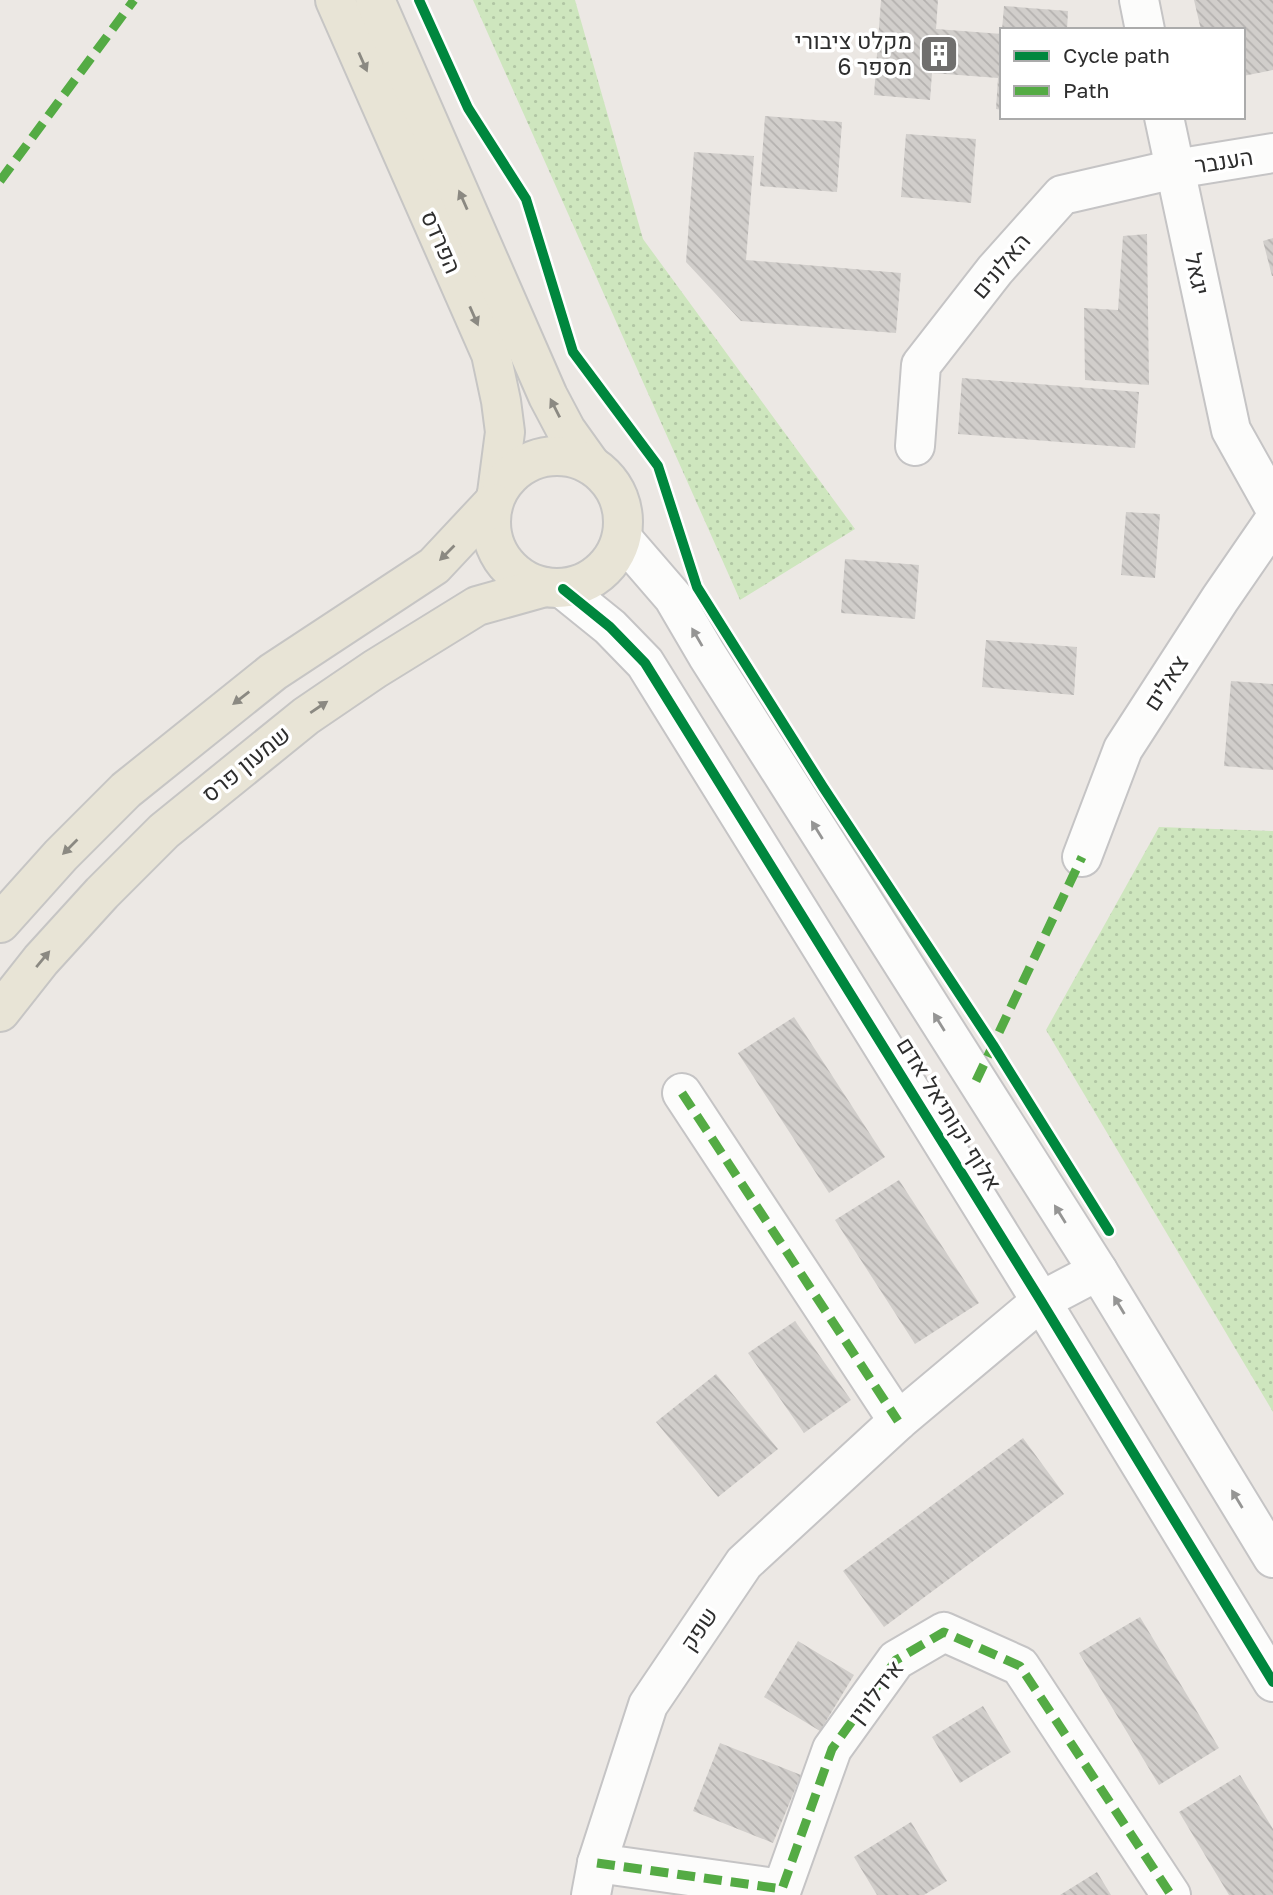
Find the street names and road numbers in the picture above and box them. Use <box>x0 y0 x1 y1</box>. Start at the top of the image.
street label: הענבר <box>1193 142 1255 178</box>
street label: הפרדס <box>416 206 468 277</box>
street label: האלונים <box>965 227 1036 304</box>
street label: יגאל <box>1180 250 1216 297</box>
street label: צאלים <box>1137 649 1193 716</box>
street label: שמעון פרס <box>195 719 295 807</box>
street label: אלוף יקותיאל אדם <box>891 1032 1008 1195</box>
street label: שפק <box>673 1601 723 1656</box>
street label: אידלווין <box>842 1654 909 1729</box>

